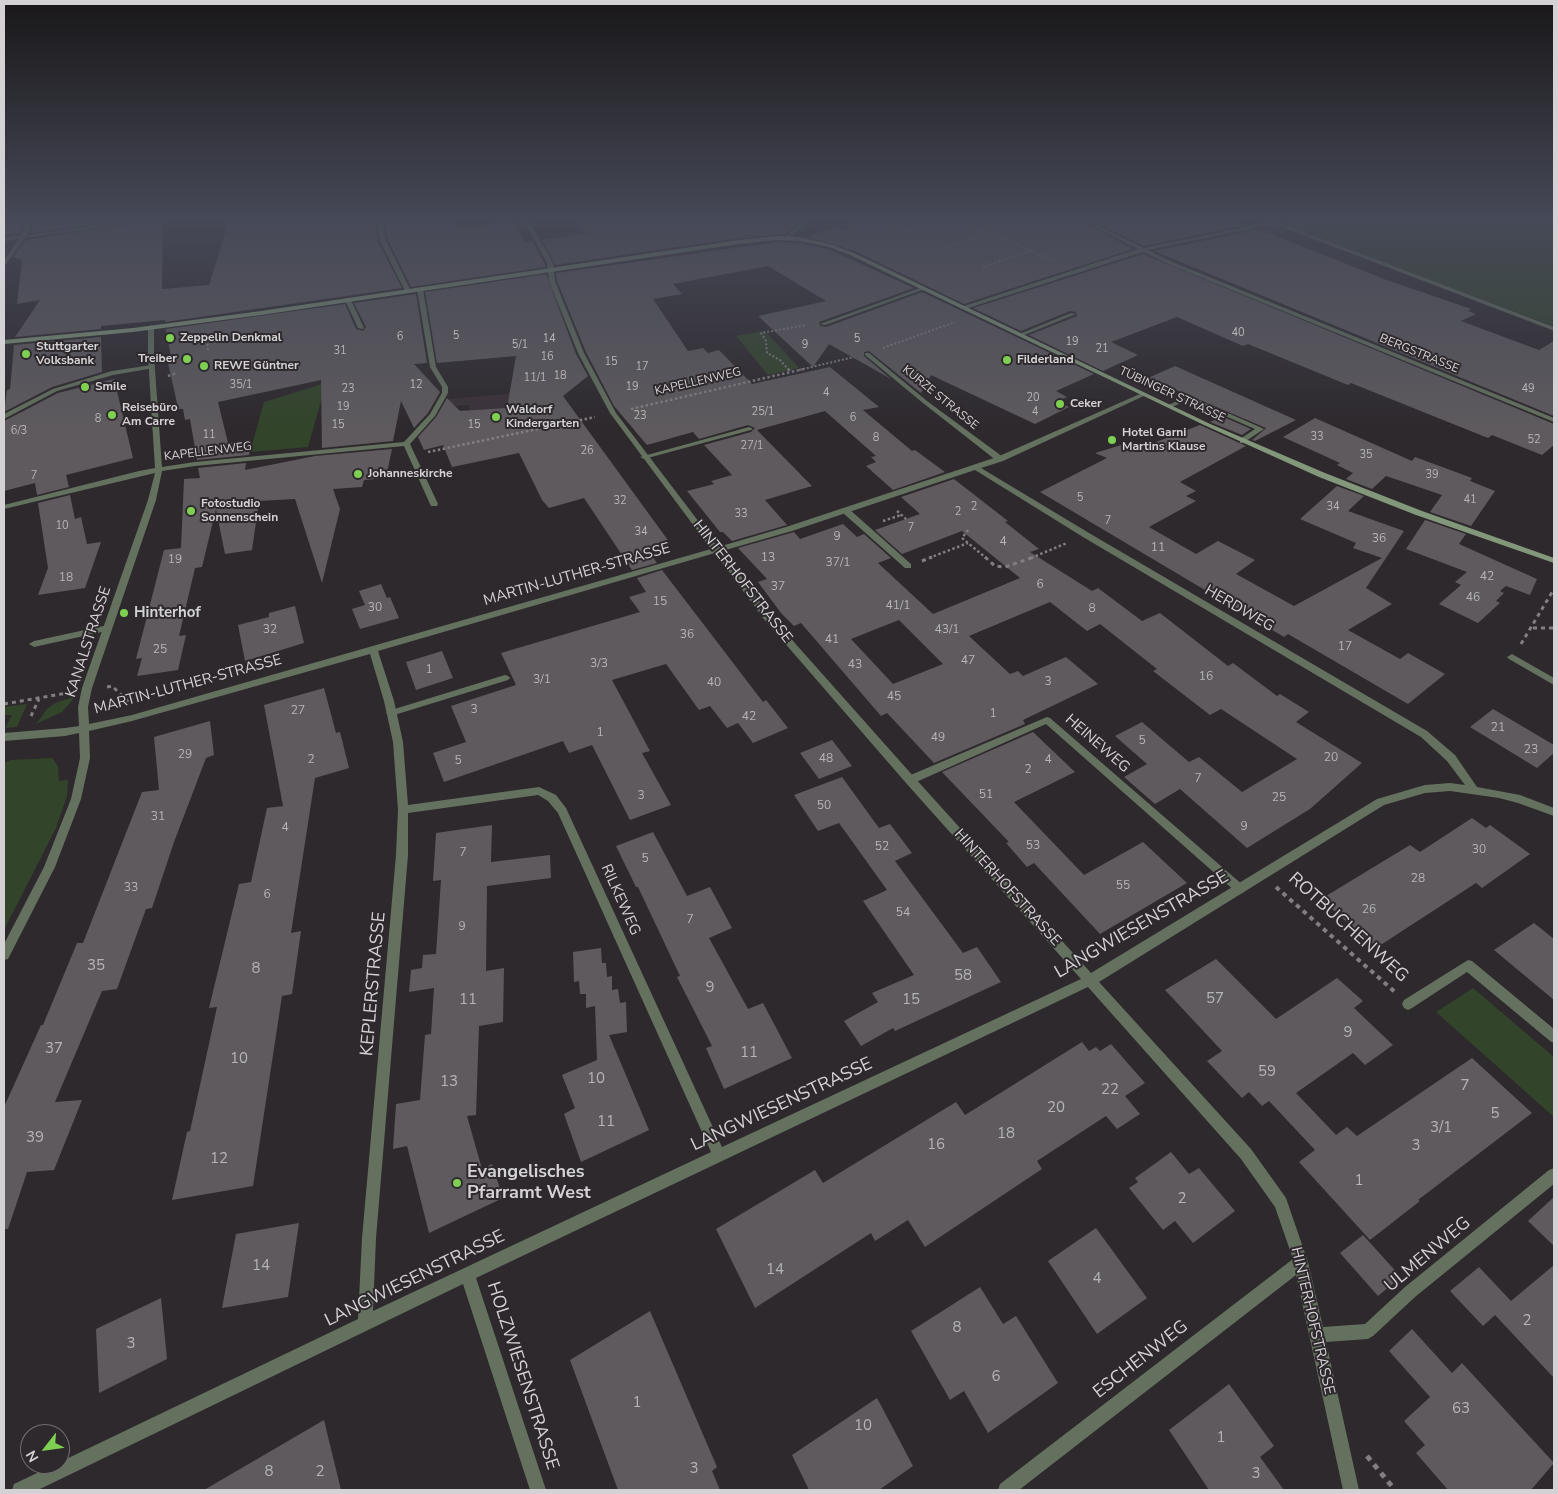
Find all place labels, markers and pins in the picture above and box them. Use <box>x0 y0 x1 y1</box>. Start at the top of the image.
place label: Zeppelin Denkmal <box>180 331 282 345</box>
marker: Zeppelin Denkmal <box>164 332 176 344</box>
place label: Stuttgarter Volksbank <box>36 340 98 368</box>
marker: Stuttgarter Volksbank <box>20 348 32 360</box>
place label: Treiber <box>138 352 177 366</box>
marker: Treiber <box>181 353 193 365</box>
place label: Filderland <box>1017 353 1074 367</box>
marker: Filderland <box>1001 354 1013 366</box>
place label: REWE Güntner <box>214 359 299 373</box>
marker: REWE Güntner <box>198 360 210 372</box>
place label: Smile <box>95 380 126 394</box>
marker: Smile <box>79 381 91 393</box>
place label: Ceker <box>1070 397 1102 411</box>
marker: Ceker <box>1054 398 1066 410</box>
place label: Reisebüro Am Carre <box>122 401 178 429</box>
place label: Waldorf Kindergarten <box>506 403 579 431</box>
marker: Reisebüro Am Carre <box>106 409 118 421</box>
marker: Waldorf Kindergarten <box>490 411 502 423</box>
place label: Hotel Garni Martins Klause <box>1122 426 1205 454</box>
marker: Hotel Garni Martins Klause <box>1106 434 1118 446</box>
place label: Johanneskirche <box>368 467 452 481</box>
marker: Johanneskirche <box>352 468 364 480</box>
place label: Fotostudio Sonnenschein <box>201 497 278 525</box>
marker: Fotostudio Sonnenschein <box>185 505 197 517</box>
place label: Hinterhof <box>134 604 201 622</box>
marker: Hinterhof <box>118 607 130 619</box>
place label: Evangelisches Pfarramt West <box>467 1162 591 1204</box>
marker: Evangelisches Pfarramt West <box>451 1177 463 1189</box>

